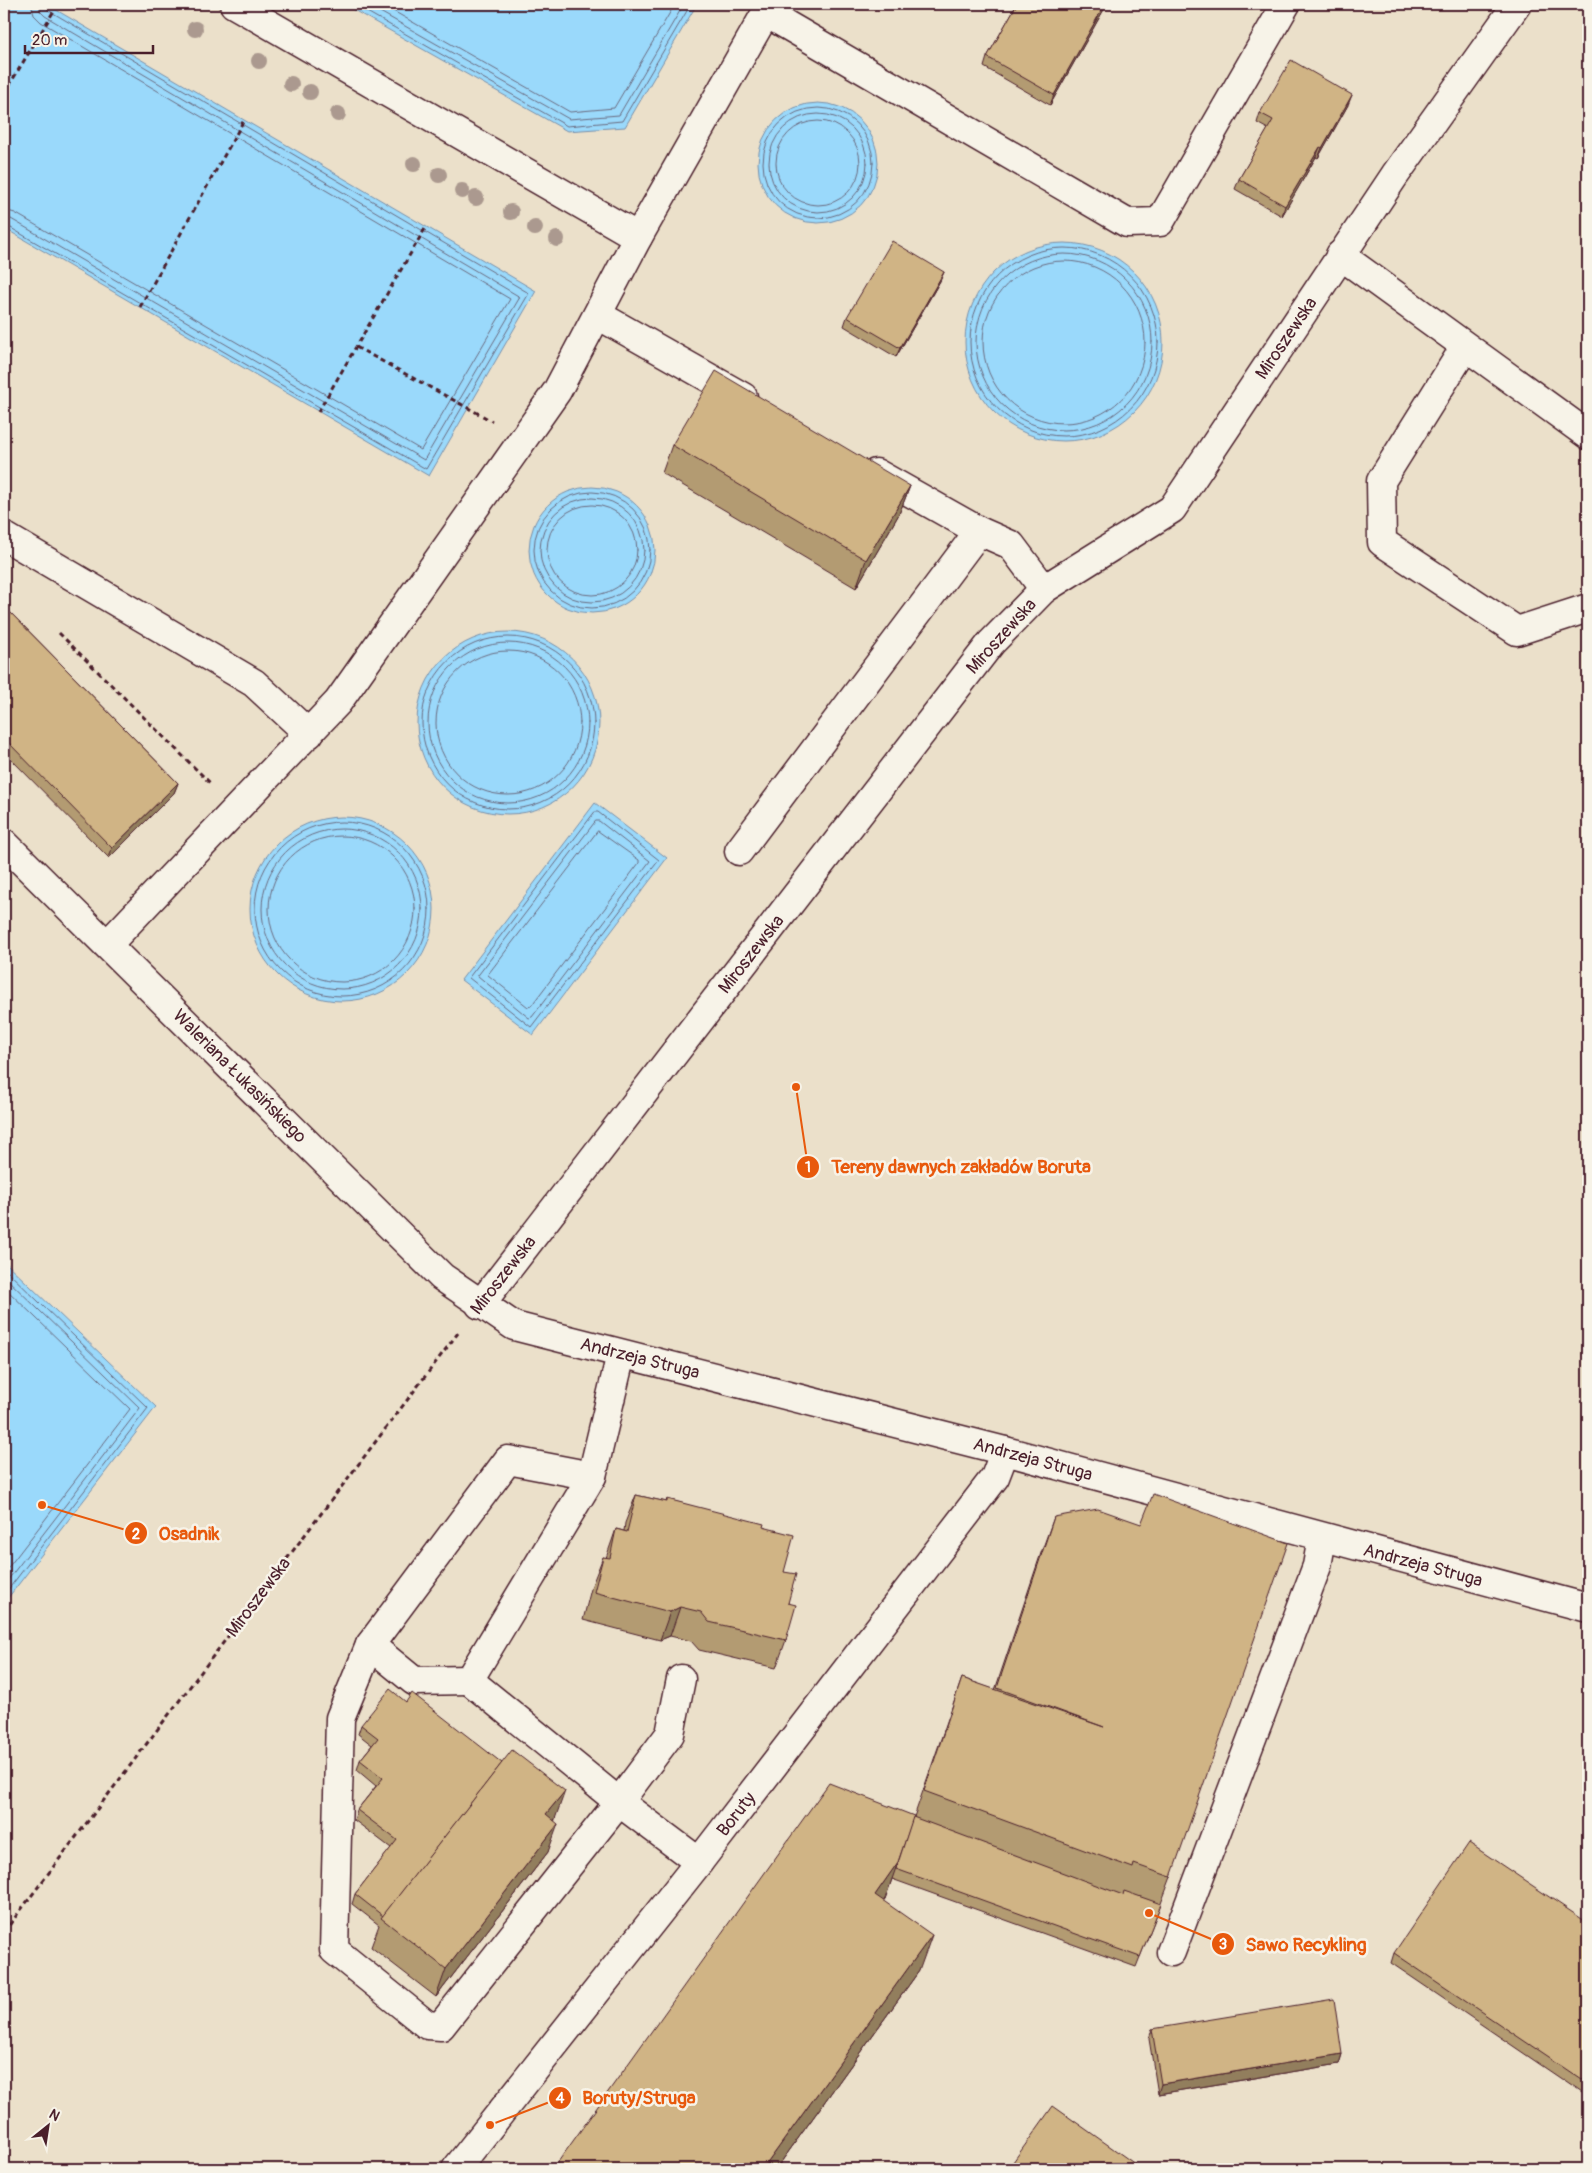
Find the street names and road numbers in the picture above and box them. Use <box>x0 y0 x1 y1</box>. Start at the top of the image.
street label: Miroszewska <box>1251 293 1322 384</box>
street label: Miroszewska <box>961 594 1041 679</box>
street label: Miroszewska <box>713 910 789 999</box>
street label: Waleriana Łukasińskiego <box>168 1005 312 1148</box>
street label: Miroszewska <box>465 1231 541 1320</box>
street label: Andrzeja Struga <box>578 1333 702 1384</box>
street label: Andrzeja Struga <box>971 1433 1095 1486</box>
street label: Andrzeja Struga <box>1361 1539 1485 1592</box>
street label: Miroszewska <box>221 1553 296 1642</box>
street label: Boruty <box>712 1787 761 1841</box>

